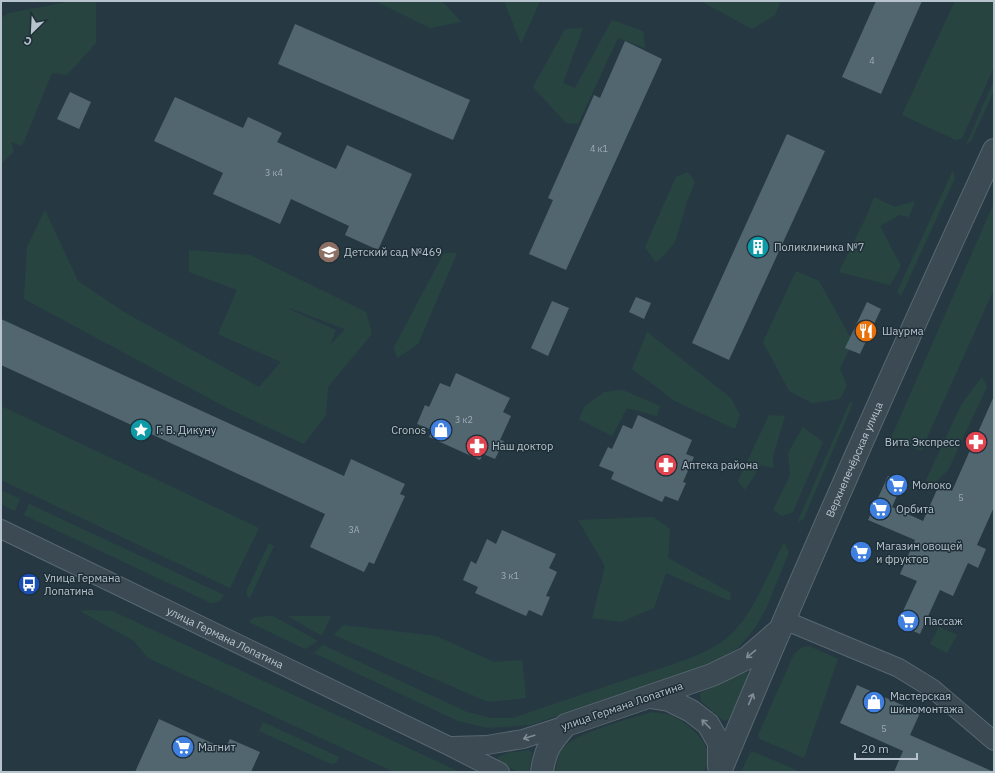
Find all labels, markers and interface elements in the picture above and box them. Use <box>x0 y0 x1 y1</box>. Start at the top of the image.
north arrow <box>12 12 52 52</box>
text: С <box>22 33 34 49</box>
house number: 4 <box>869 55 875 66</box>
house number: 4 к1 <box>590 143 608 154</box>
house number: 3 к4 <box>265 167 283 178</box>
building icon: Поликлиника №7 <box>745 234 771 260</box>
school or university icon: Детский сад №469 <box>316 239 342 265</box>
place label: Поликлиника №7 <box>774 240 864 254</box>
place label: Детский сад №469 <box>344 245 442 259</box>
restaurant icon: Шаурма <box>853 318 879 344</box>
place label: Шаурма <box>882 324 924 338</box>
street label: Верхнепечёрская улица <box>823 400 886 519</box>
house number: 3 к2 <box>455 414 473 425</box>
place icon: Г. В. Дикуну <box>128 417 154 443</box>
shop icon: Cronos <box>428 417 454 443</box>
place label: Г. В. Дикуну <box>156 423 217 437</box>
place label: Cronos <box>391 423 426 437</box>
pharmacy icon: Вита Экспресс <box>963 429 989 455</box>
pharmacy icon: Наш доктор <box>464 433 490 459</box>
place label: Вита Экспресс <box>885 435 960 449</box>
place label: Наш доктор <box>492 439 553 453</box>
pharmacy icon: Аптека района <box>653 452 679 478</box>
place label: Аптека района <box>682 458 758 472</box>
supermarket icon: Молоко <box>884 472 910 498</box>
place label: Молоко <box>912 478 951 492</box>
house number: 5 <box>958 492 964 503</box>
supermarket icon: Орбита <box>867 496 893 522</box>
place label: Орбита <box>896 502 934 516</box>
house number: 3А <box>348 524 360 535</box>
supermarket icon: Магазин овощей и фруктов <box>848 539 874 565</box>
place label: Магазин овощей и фруктов <box>876 539 962 566</box>
house number: 3 к1 <box>501 570 519 581</box>
bus stop icon: Улица Германа Лопатина <box>16 571 42 597</box>
place label: Улица Германа Лопатина <box>44 571 120 598</box>
street label: улица Германа Лопатина <box>164 603 286 672</box>
supermarket icon: Пассаж <box>895 608 921 634</box>
place label: Пассаж <box>924 614 963 628</box>
one-way arrow <box>746 649 757 658</box>
street label: улица Германа Лопатина <box>559 679 685 733</box>
shop icon: Мастерская шиномонтажа <box>861 689 887 715</box>
place label: Мастерская шиномонтажа <box>890 689 963 716</box>
one-way arrow <box>747 693 755 705</box>
one-way arrow <box>701 719 711 728</box>
house number: 5 <box>881 723 887 734</box>
supermarket icon: Магнит <box>170 734 196 760</box>
one-way arrow <box>523 734 535 742</box>
scale bar <box>855 735 917 761</box>
place label: Магнит <box>198 740 236 754</box>
text: 20 m <box>861 741 889 756</box>

